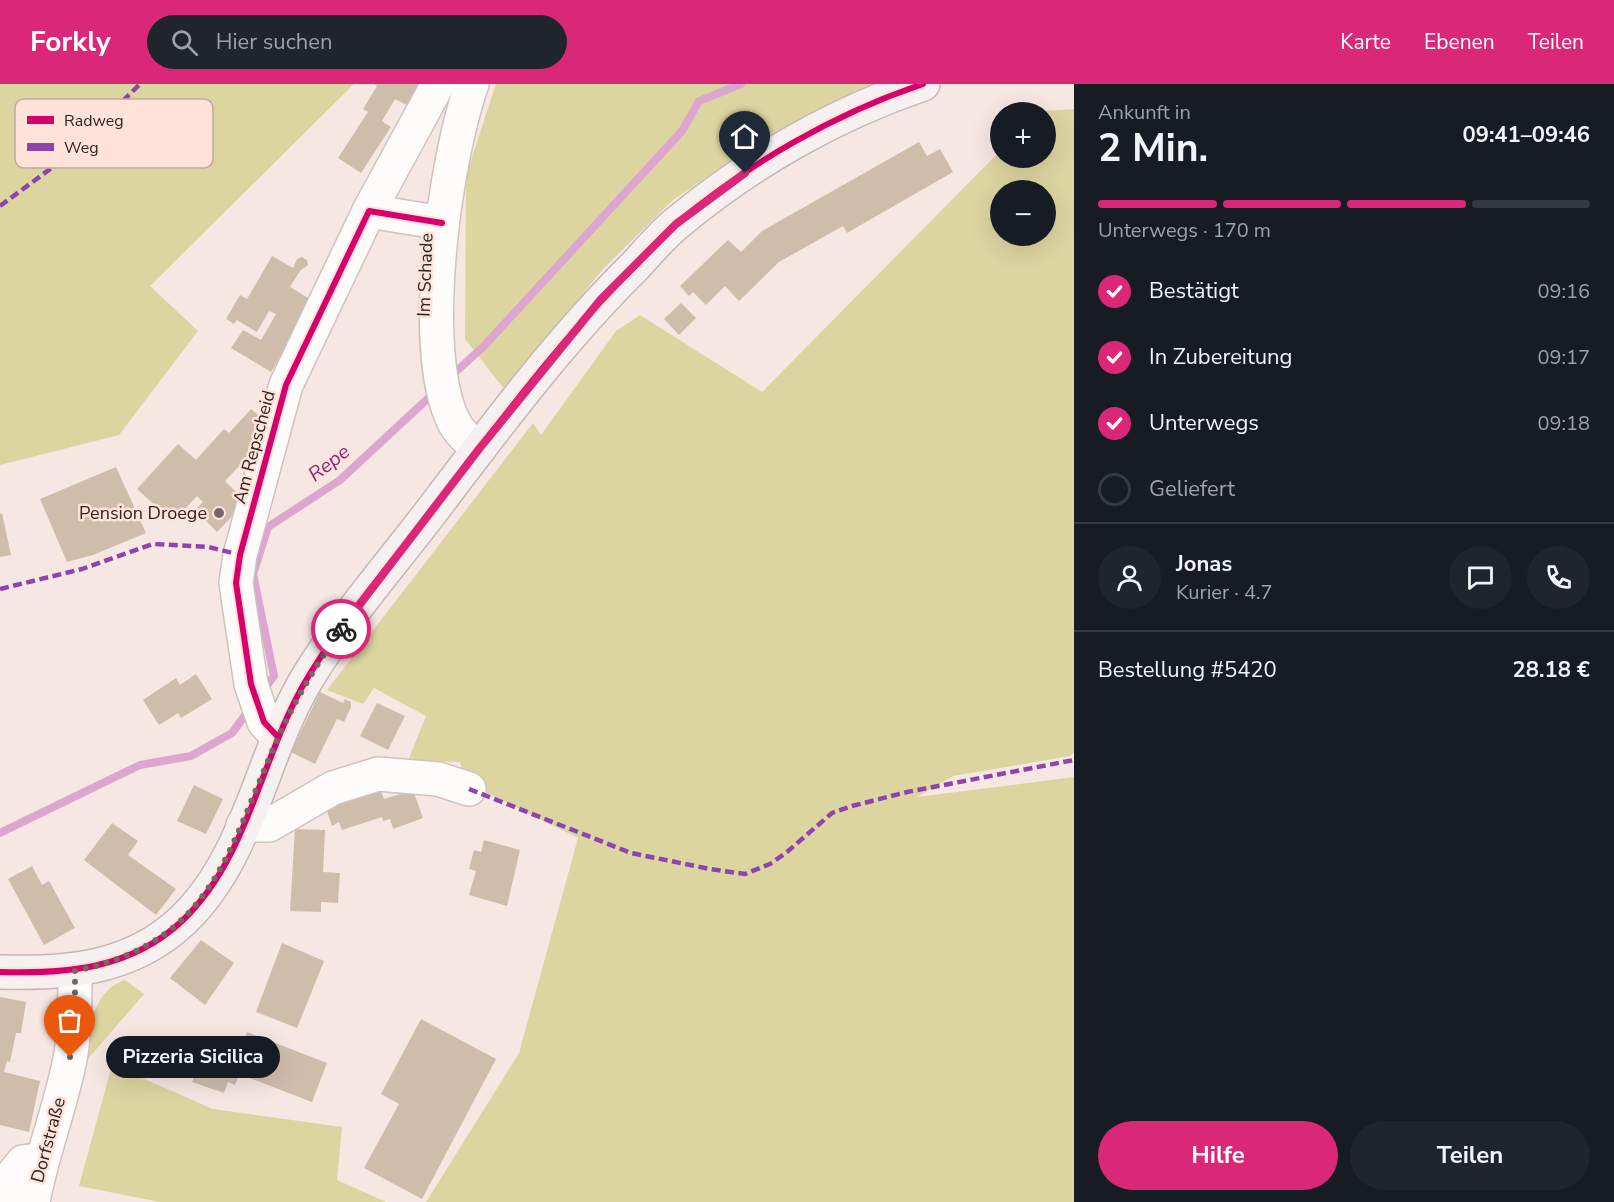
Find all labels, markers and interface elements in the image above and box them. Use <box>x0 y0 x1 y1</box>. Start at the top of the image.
search box <box>147 15 567 69</box>
text: Forkly <box>30 23 111 61</box>
icon: search <box>168 26 201 59</box>
text: Hier suchen <box>216 27 333 57</box>
text: Karte <box>1340 28 1391 56</box>
text: Ebenen <box>1424 28 1495 56</box>
text: Teilen <box>1528 28 1584 56</box>
legend <box>15 99 213 168</box>
text: Ankunft in <box>1098 99 1191 126</box>
map controls <box>990 102 1056 246</box>
button: + <box>990 102 1056 168</box>
text: Radweg <box>64 110 124 132</box>
pin <box>719 111 770 173</box>
icon: home <box>728 120 761 153</box>
text: 09:41–09:46 <box>1462 120 1590 150</box>
text: 2 Min. <box>1098 122 1208 175</box>
text: Weg <box>64 137 99 159</box>
button: − <box>990 180 1056 246</box>
text: Unterwegs · 170 m <box>1098 217 1271 244</box>
street label: Im Schade <box>412 233 438 317</box>
icon: check <box>1098 275 1131 308</box>
text: Bestätigt <box>1149 276 1239 306</box>
text: 09:16 <box>1537 278 1590 305</box>
icon: check <box>1098 341 1131 374</box>
text: In Zubereitung <box>1149 342 1292 372</box>
text: 09:17 <box>1537 344 1590 371</box>
street label: Am Repscheid <box>227 388 281 506</box>
icon: check <box>1098 407 1131 440</box>
text: Unterwegs <box>1149 408 1259 438</box>
text: 09:18 <box>1537 410 1590 437</box>
water label: Repe <box>303 438 356 488</box>
text: Geliefert <box>1149 474 1235 504</box>
place label: Pension Droege <box>79 501 207 525</box>
marker: Pension Droege <box>212 506 226 520</box>
button: person <box>1098 546 1161 609</box>
button: chat <box>1449 546 1512 609</box>
button: phone <box>1527 546 1590 609</box>
text: Jonas <box>1176 549 1232 579</box>
text: Kurier · 4.7 <box>1176 579 1273 606</box>
courier <box>311 599 371 659</box>
icon: bike <box>325 613 358 646</box>
text: Bestellung #5420 <box>1098 655 1277 685</box>
text: 28.18 € <box>1513 655 1590 685</box>
pin <box>44 995 95 1057</box>
icon: bag <box>53 1004 86 1037</box>
callout: Pizzeria Sicilica <box>106 1036 280 1078</box>
text: Pizzeria Sicilica <box>122 1043 264 1070</box>
street label: Dorfstraße <box>25 1095 71 1185</box>
button: Hilfe <box>1098 1121 1338 1190</box>
button: Teilen <box>1350 1121 1590 1190</box>

